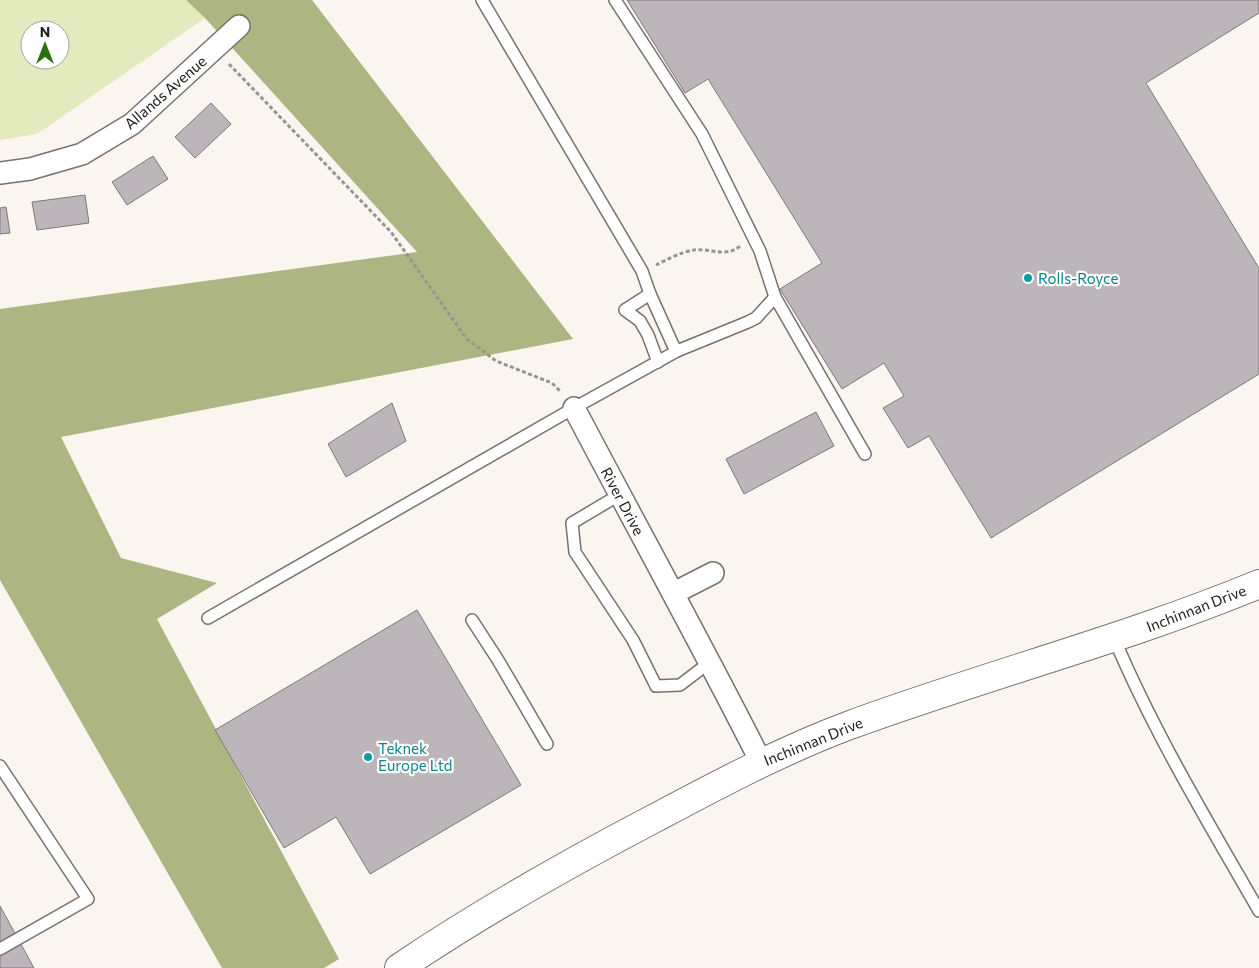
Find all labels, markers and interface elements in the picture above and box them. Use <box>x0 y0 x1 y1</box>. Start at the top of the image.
north arrow <box>20 20 70 70</box>
text: N <box>40 23 50 40</box>
street label: Allands Avenue <box>120 51 210 133</box>
place label: Rolls-Royce <box>1038 269 1118 287</box>
marker: Rolls-Royce <box>1022 272 1034 284</box>
street label: River Drive <box>598 464 648 538</box>
street label: Inchinnan Drive <box>1144 581 1248 635</box>
street label: Inchinnan Drive <box>761 713 865 769</box>
place label: Teknek Europe Ltd <box>378 739 453 774</box>
marker: Teknek Europe Ltd <box>362 751 374 763</box>

